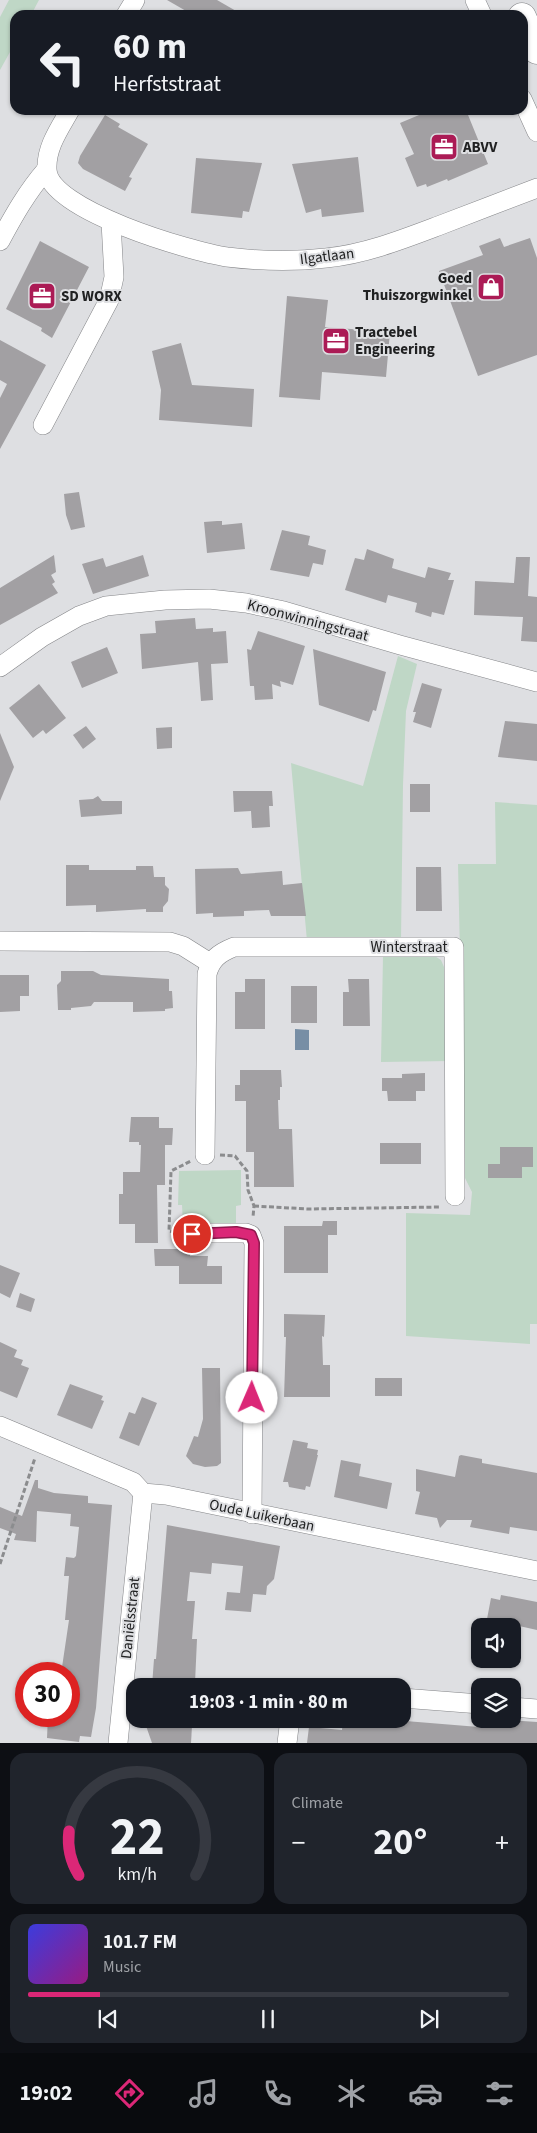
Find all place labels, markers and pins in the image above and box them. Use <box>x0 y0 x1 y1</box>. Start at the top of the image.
office icon: ABVV <box>429 132 459 162</box>
place label: ABVV <box>462 137 498 158</box>
place label: Goed Thuiszorgwinkel <box>363 268 473 306</box>
shop icon: Goed Thuiszorgwinkel <box>476 272 506 302</box>
office icon: SD WORX <box>27 281 57 311</box>
place label: SD WORX <box>61 286 122 307</box>
place label: Tractebel Engineering <box>355 322 435 360</box>
office icon: Tractebel Engineering <box>321 326 351 356</box>
pin <box>171 1213 213 1255</box>

